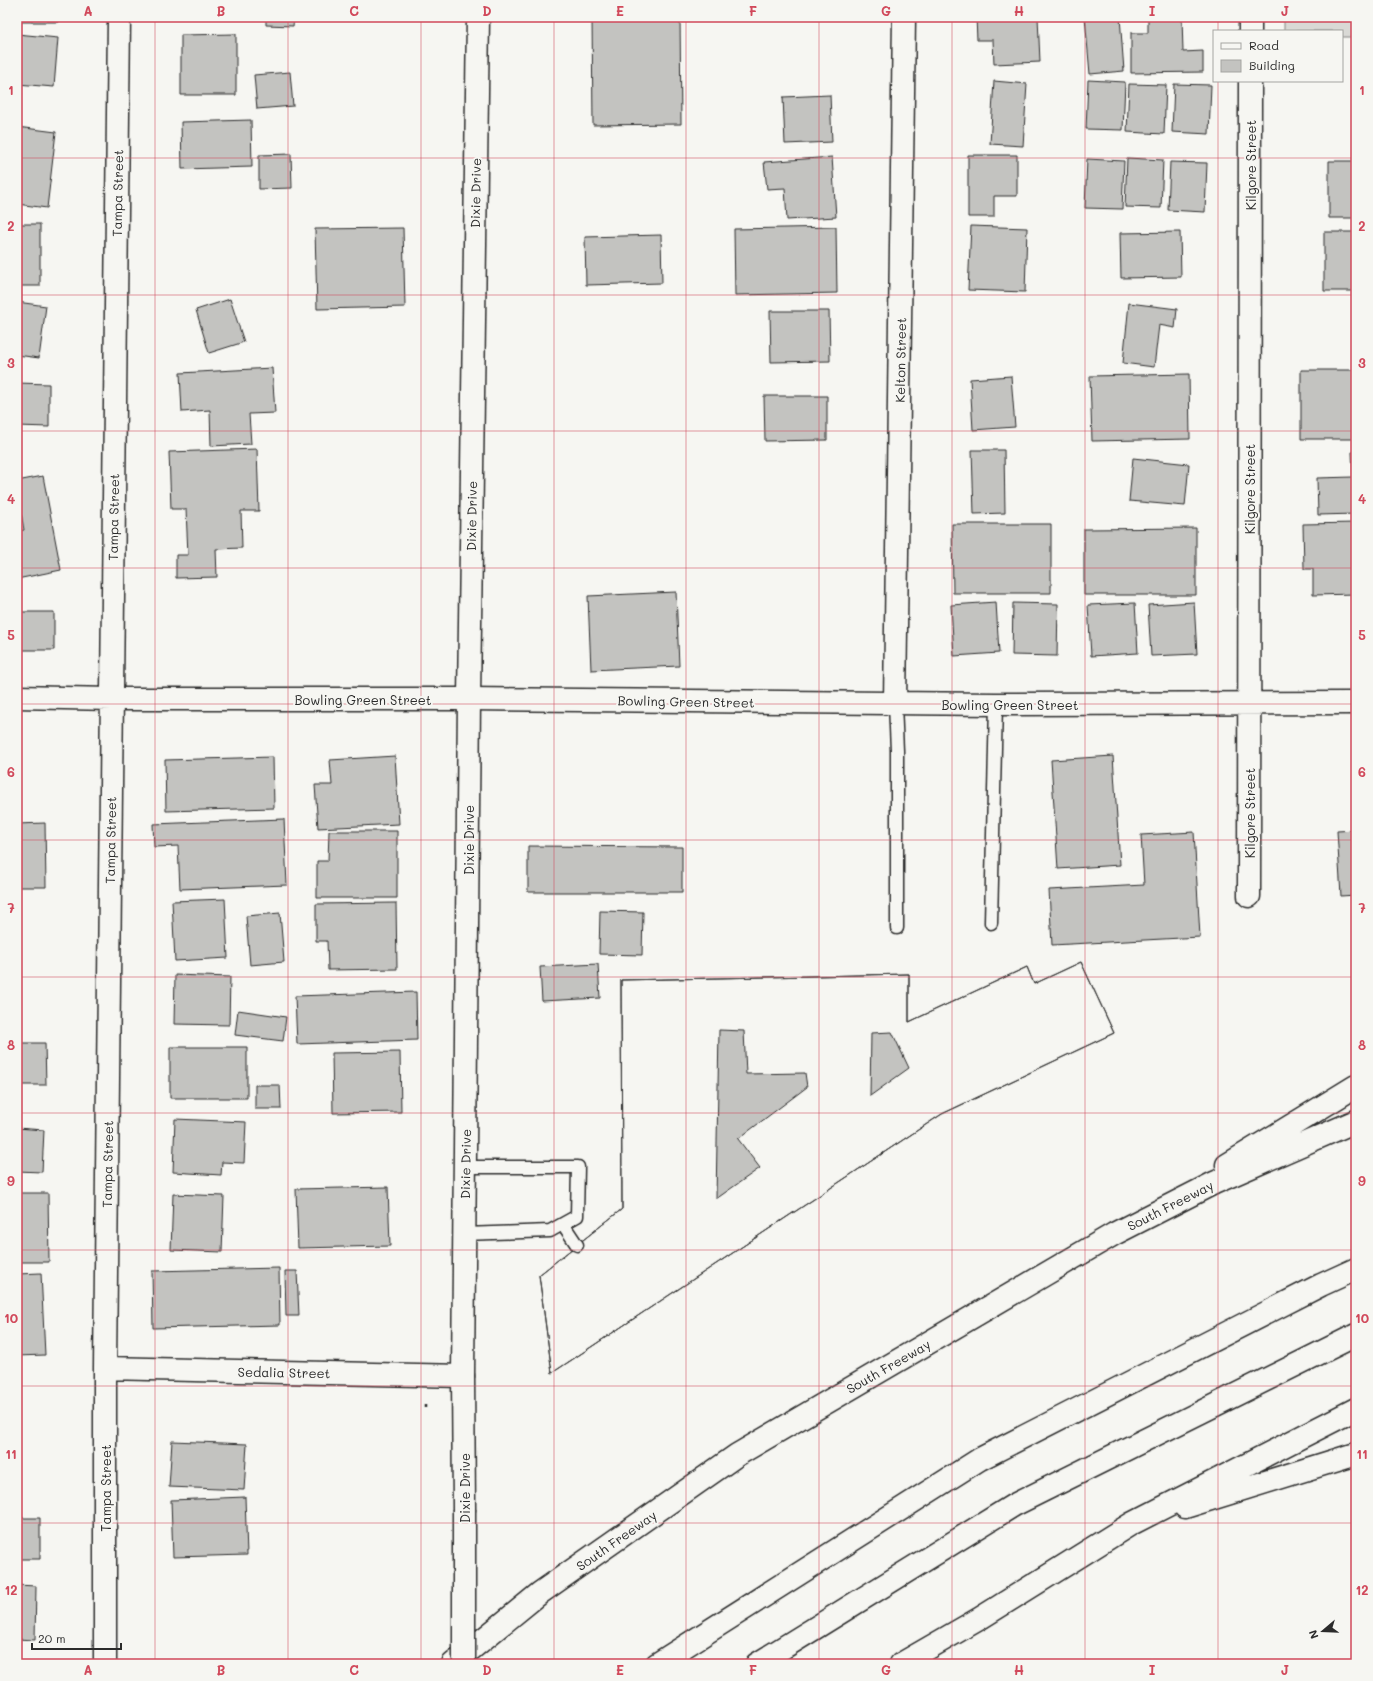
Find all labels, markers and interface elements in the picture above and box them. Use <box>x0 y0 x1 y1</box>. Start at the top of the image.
text: A <box>83 2 93 19</box>
text: B <box>217 2 226 19</box>
text: C <box>349 2 359 19</box>
text: D <box>482 2 492 19</box>
text: E <box>616 2 624 19</box>
text: F <box>749 2 757 19</box>
text: G <box>881 2 891 19</box>
text: H <box>1014 2 1024 19</box>
text: I <box>1149 2 1156 19</box>
text: J <box>1281 2 1289 19</box>
legend <box>1213 30 1343 82</box>
text: Road <box>1249 37 1279 53</box>
text: Building <box>1249 57 1295 73</box>
text: 1 <box>8 81 14 98</box>
text: 1 <box>1359 81 1365 98</box>
street label: Kilgore Street <box>1242 119 1259 210</box>
street label: Tampa Street <box>108 149 126 237</box>
street label: Dixie Drive <box>466 158 484 228</box>
text: 2 <box>7 217 15 234</box>
text: 2 <box>1358 217 1366 234</box>
street label: Kelton Street <box>891 317 909 403</box>
text: 3 <box>7 354 15 371</box>
text: 3 <box>1358 354 1366 371</box>
street label: Kilgore Street <box>1241 443 1258 534</box>
street label: Tampa Street <box>104 473 122 561</box>
street label: Dixie Drive <box>462 481 480 551</box>
text: 4 <box>7 490 15 507</box>
text: 4 <box>1358 490 1366 507</box>
text: 5 <box>7 626 15 643</box>
text: 5 <box>1358 626 1366 643</box>
street label: Bowling Green Street <box>294 691 432 708</box>
street label: Bowling Green Street <box>617 691 755 711</box>
street label: Bowling Green Street <box>941 696 1079 713</box>
text: 6 <box>7 763 15 780</box>
text: 6 <box>1358 763 1366 780</box>
street label: Kilgore Street <box>1241 767 1258 858</box>
street label: Tampa Street <box>101 796 119 884</box>
street label: Dixie Drive <box>460 805 477 875</box>
text: 7 <box>7 899 15 916</box>
text: 7 <box>1358 899 1366 916</box>
text: 8 <box>7 1036 15 1053</box>
text: 8 <box>1358 1036 1366 1053</box>
street label: Tampa Street <box>98 1120 116 1208</box>
street label: Dixie Drive <box>456 1129 474 1199</box>
text: 9 <box>7 1172 15 1189</box>
text: 9 <box>1358 1172 1366 1189</box>
street label: South Freeway <box>1124 1176 1216 1234</box>
text: 10 <box>4 1309 18 1326</box>
text: 10 <box>1355 1309 1369 1326</box>
street label: South Freeway <box>843 1335 933 1397</box>
street label: Sedalia Street <box>238 1363 331 1381</box>
street label: Tampa Street <box>97 1444 114 1532</box>
text: 11 <box>5 1445 17 1462</box>
text: 11 <box>1356 1445 1368 1462</box>
street label: Dixie Drive <box>456 1453 473 1523</box>
street label: South Freeway <box>573 1506 660 1574</box>
text: 12 <box>4 1581 18 1598</box>
text: 12 <box>1355 1581 1369 1598</box>
north arrow <box>1303 1611 1343 1651</box>
scale bar <box>32 1625 121 1651</box>
text: N <box>1305 1628 1322 1641</box>
text: 20 m <box>38 1630 66 1646</box>
text: A <box>83 1661 93 1678</box>
text: B <box>217 1661 226 1678</box>
text: C <box>349 1661 359 1678</box>
text: D <box>482 1661 492 1678</box>
text: E <box>616 1661 624 1678</box>
text: F <box>749 1661 757 1678</box>
text: G <box>881 1661 891 1678</box>
text: H <box>1014 1661 1024 1678</box>
text: I <box>1149 1661 1156 1678</box>
text: J <box>1281 1661 1289 1678</box>

